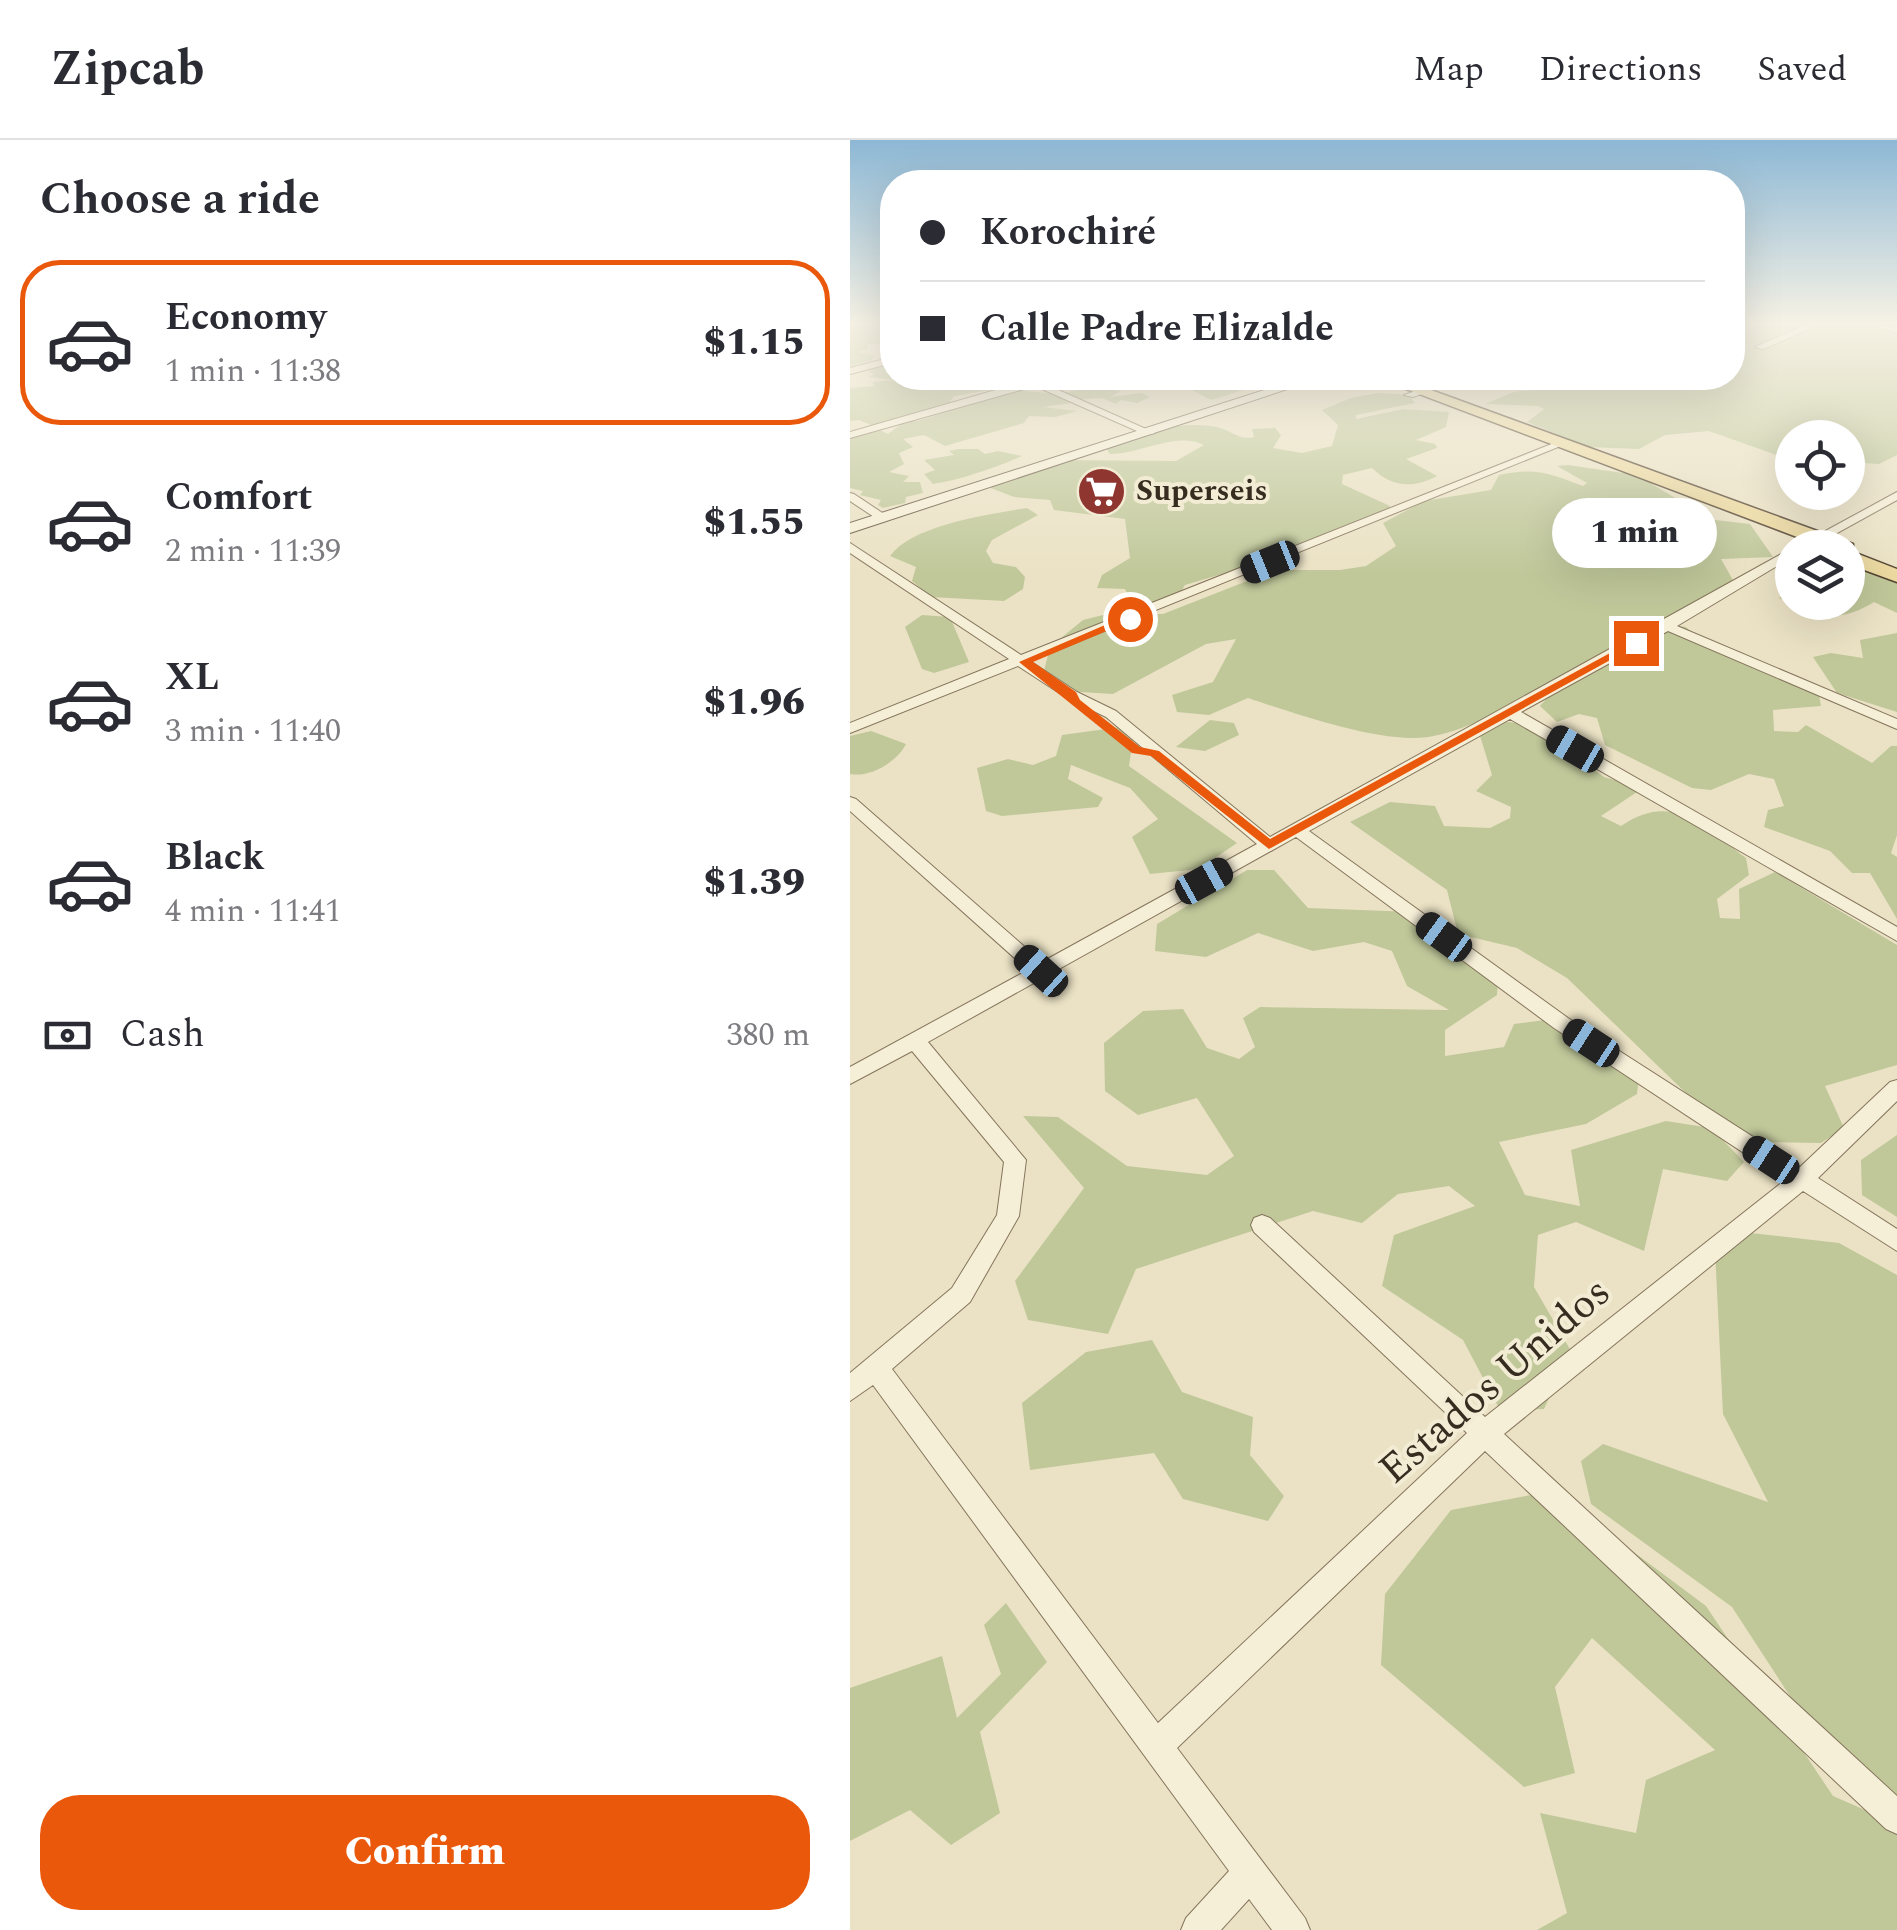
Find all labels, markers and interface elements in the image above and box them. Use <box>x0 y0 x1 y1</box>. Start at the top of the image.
text: Zipcab <box>50 33 204 106</box>
text: Map <box>1413 43 1484 96</box>
text: Directions <box>1539 43 1702 96</box>
text: Saved <box>1757 43 1847 96</box>
text: Choose a ride <box>40 165 320 234</box>
text: Korochiré <box>980 204 1156 262</box>
text: Economy <box>165 289 326 347</box>
icon: car <box>45 298 135 388</box>
text: Calle Padre Elizalde <box>980 300 1334 358</box>
text: $1.15 <box>703 314 805 372</box>
text: 1 min · 11:38 <box>165 347 341 396</box>
map controls <box>1775 420 1865 620</box>
button: locate <box>1775 420 1865 510</box>
supermarket icon: Superseis <box>1075 465 1127 517</box>
place label: Superseis <box>1136 468 1268 514</box>
text: Comfort <box>165 469 312 527</box>
icon: car <box>45 478 135 568</box>
text: $1.55 <box>703 494 805 552</box>
callout: 1 min <box>1554 498 1718 568</box>
text: 1 min <box>1590 508 1679 557</box>
text: 2 min · 11:39 <box>165 527 341 576</box>
button: layers <box>1775 530 1865 620</box>
car <box>1237 537 1303 587</box>
route start <box>1108 597 1153 642</box>
route end <box>1614 621 1659 666</box>
text: XL <box>165 649 219 707</box>
icon: car <box>45 658 135 748</box>
text: $1.96 <box>703 674 805 732</box>
text: 3 min · 11:40 <box>165 707 341 756</box>
car <box>1542 721 1608 777</box>
text: Black <box>165 829 265 887</box>
icon: car <box>45 838 135 928</box>
car <box>1170 853 1238 909</box>
text: $1.39 <box>703 854 805 912</box>
text: 4 min · 11:41 <box>165 887 341 936</box>
car <box>1411 907 1477 967</box>
car <box>1009 940 1073 1002</box>
text: Cash <box>120 1006 205 1064</box>
icon: cash <box>40 1008 95 1063</box>
text: 380 m <box>726 1011 810 1060</box>
car <box>1558 1014 1624 1072</box>
car <box>1738 1131 1804 1189</box>
street label: Estados Unidos <box>1365 1262 1625 1500</box>
button: Confirm <box>40 1795 810 1910</box>

